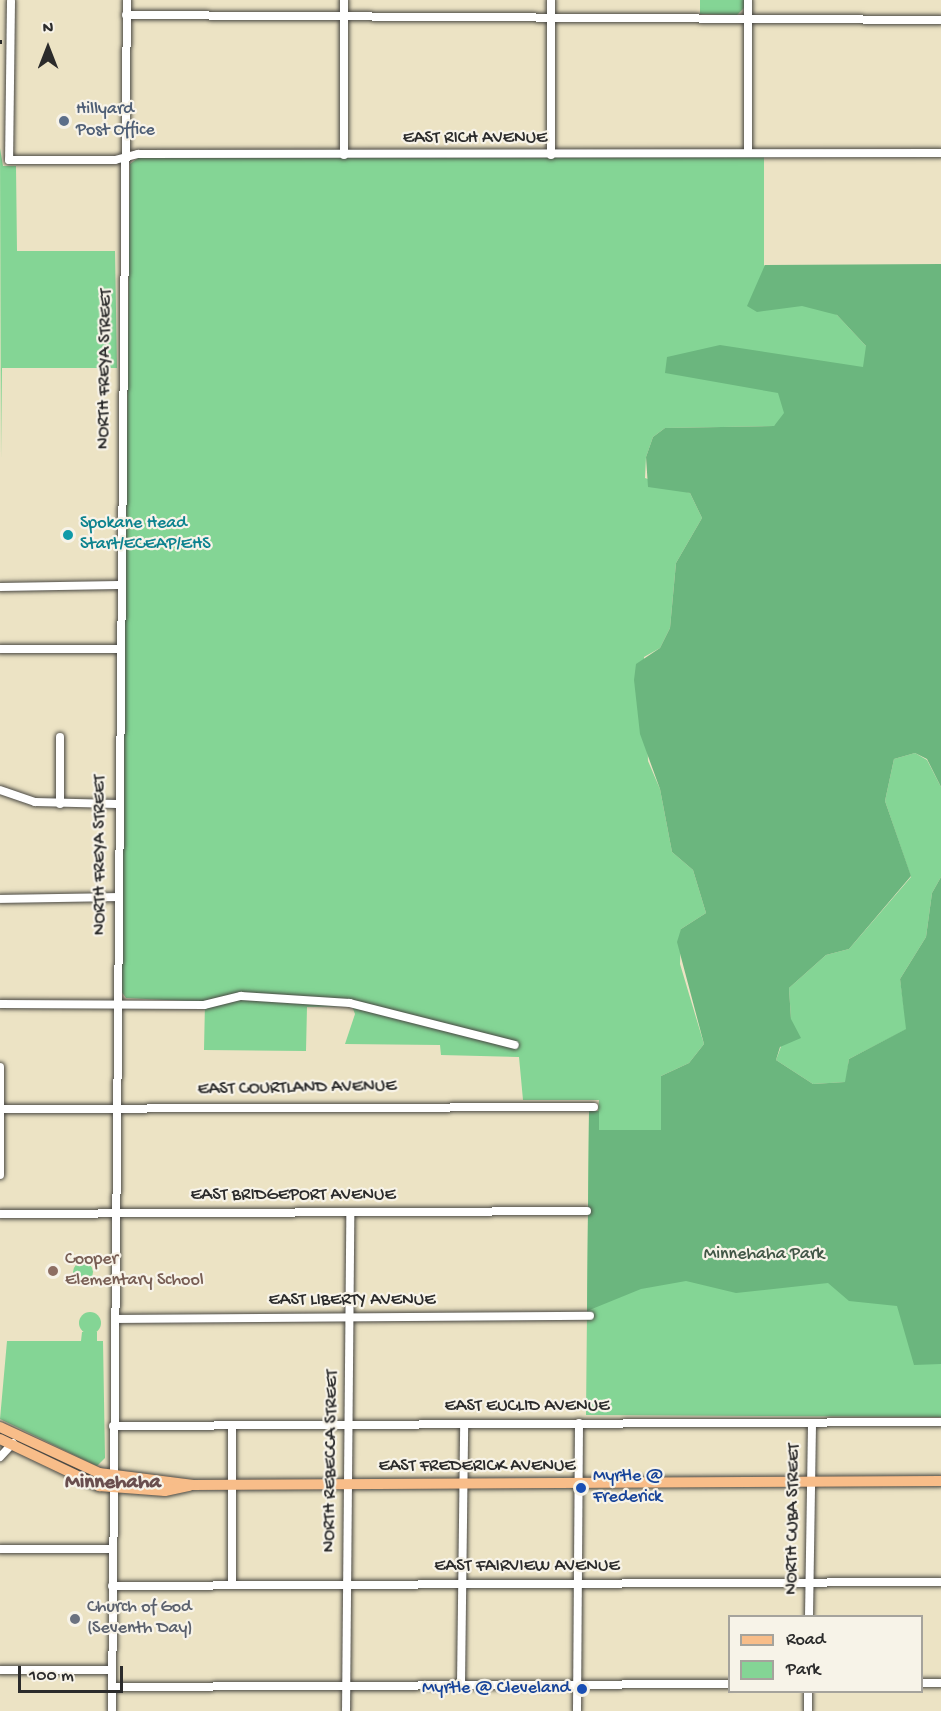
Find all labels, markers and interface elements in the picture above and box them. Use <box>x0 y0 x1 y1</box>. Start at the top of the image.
north arrow <box>18 18 78 78</box>
text: N <box>43 20 53 39</box>
place label: Hillyard Post Office <box>76 100 155 142</box>
marker: Hillyard Post Office <box>57 114 71 128</box>
street label: EAST RICH AVENUE <box>403 128 547 150</box>
street label: NORTH FREYA STREET <box>94 289 118 449</box>
place label: Spokane Head Start/ECEAP/EHS <box>80 514 211 556</box>
marker: Spokane Head Start/ECEAP/EHS <box>61 528 75 542</box>
street label: NORTH FREYA STREET <box>90 775 112 935</box>
street label: EAST COURTLAND AVENUE <box>197 1076 397 1102</box>
street label: EAST BRIDGEPORT AVENUE <box>190 1185 396 1207</box>
park label: Minnehaha Park <box>704 1244 824 1266</box>
place label: Cooper Elementary School <box>65 1250 204 1292</box>
marker: Cooper Elementary School <box>46 1264 60 1278</box>
street label: EAST LIBERTY AVENUE <box>269 1290 435 1312</box>
street label: NORTH REBECCA STREET <box>320 1369 344 1553</box>
street label: EAST EUCLID AVENUE <box>445 1396 609 1418</box>
street label: NORTH CUBA STREET <box>782 1443 806 1595</box>
street label: EAST FREDERICK AVENUE <box>378 1456 576 1478</box>
place label: Myrtle @ Frederick <box>593 1467 663 1510</box>
district label: Minnehaha <box>65 1471 161 1497</box>
marker: Myrtle @ Frederick <box>574 1481 588 1495</box>
street label: EAST FAIRVIEW AVENUE <box>434 1556 620 1578</box>
place label: Church of God (Seventh Day) <box>87 1598 192 1640</box>
marker: Church of God (Seventh Day) <box>68 1612 82 1626</box>
legend <box>728 1615 923 1693</box>
text: Road <box>786 1630 825 1651</box>
scale bar <box>21 1654 126 1692</box>
text: Park <box>786 1660 820 1681</box>
text: 100 m <box>29 1666 74 1687</box>
place label: Myrtle @ Cleveland <box>422 1678 570 1700</box>
marker: Myrtle @ Cleveland <box>575 1682 589 1696</box>

